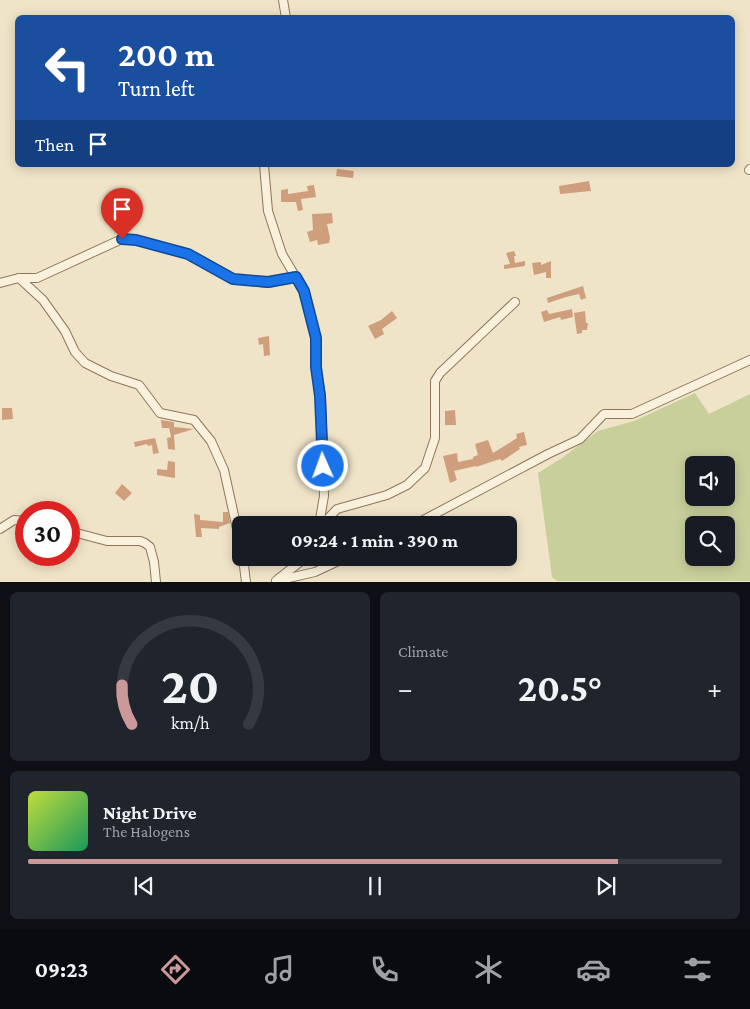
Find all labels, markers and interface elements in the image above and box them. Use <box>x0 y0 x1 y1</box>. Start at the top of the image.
icon: left <box>35 35 100 100</box>
text: 200 m <box>118 35 215 74</box>
text: Turn left <box>118 76 195 101</box>
icon: arrive <box>84 130 112 158</box>
text: Then <box>35 134 74 155</box>
pin <box>101 188 143 239</box>
icon: arrive <box>108 195 136 223</box>
position arrow <box>296 439 348 491</box>
map controls <box>685 456 735 566</box>
button: sound <box>685 456 735 506</box>
speed limit sign: 30 <box>15 501 80 566</box>
button: search <box>685 516 735 566</box>
text: 09:24 · 1 min · 390 m <box>291 530 458 551</box>
text: Climate <box>398 643 448 660</box>
text: 20 <box>161 656 219 714</box>
text: 20.5° <box>518 667 602 709</box>
text: − <box>398 673 413 704</box>
text: + <box>707 673 722 704</box>
text: km/h <box>171 713 210 733</box>
text: Night Drive <box>103 802 196 823</box>
text: The Halogens <box>103 823 190 840</box>
icon: previous <box>130 872 158 900</box>
icon: pause <box>361 872 389 900</box>
icon: next <box>592 872 620 900</box>
icon: directions <box>158 952 193 987</box>
icon: music <box>262 952 297 987</box>
icon: phone <box>367 952 402 987</box>
icon: climate <box>471 952 506 987</box>
icon: car <box>576 952 611 987</box>
icon: filters <box>680 952 715 987</box>
text: 09:23 <box>35 957 88 982</box>

